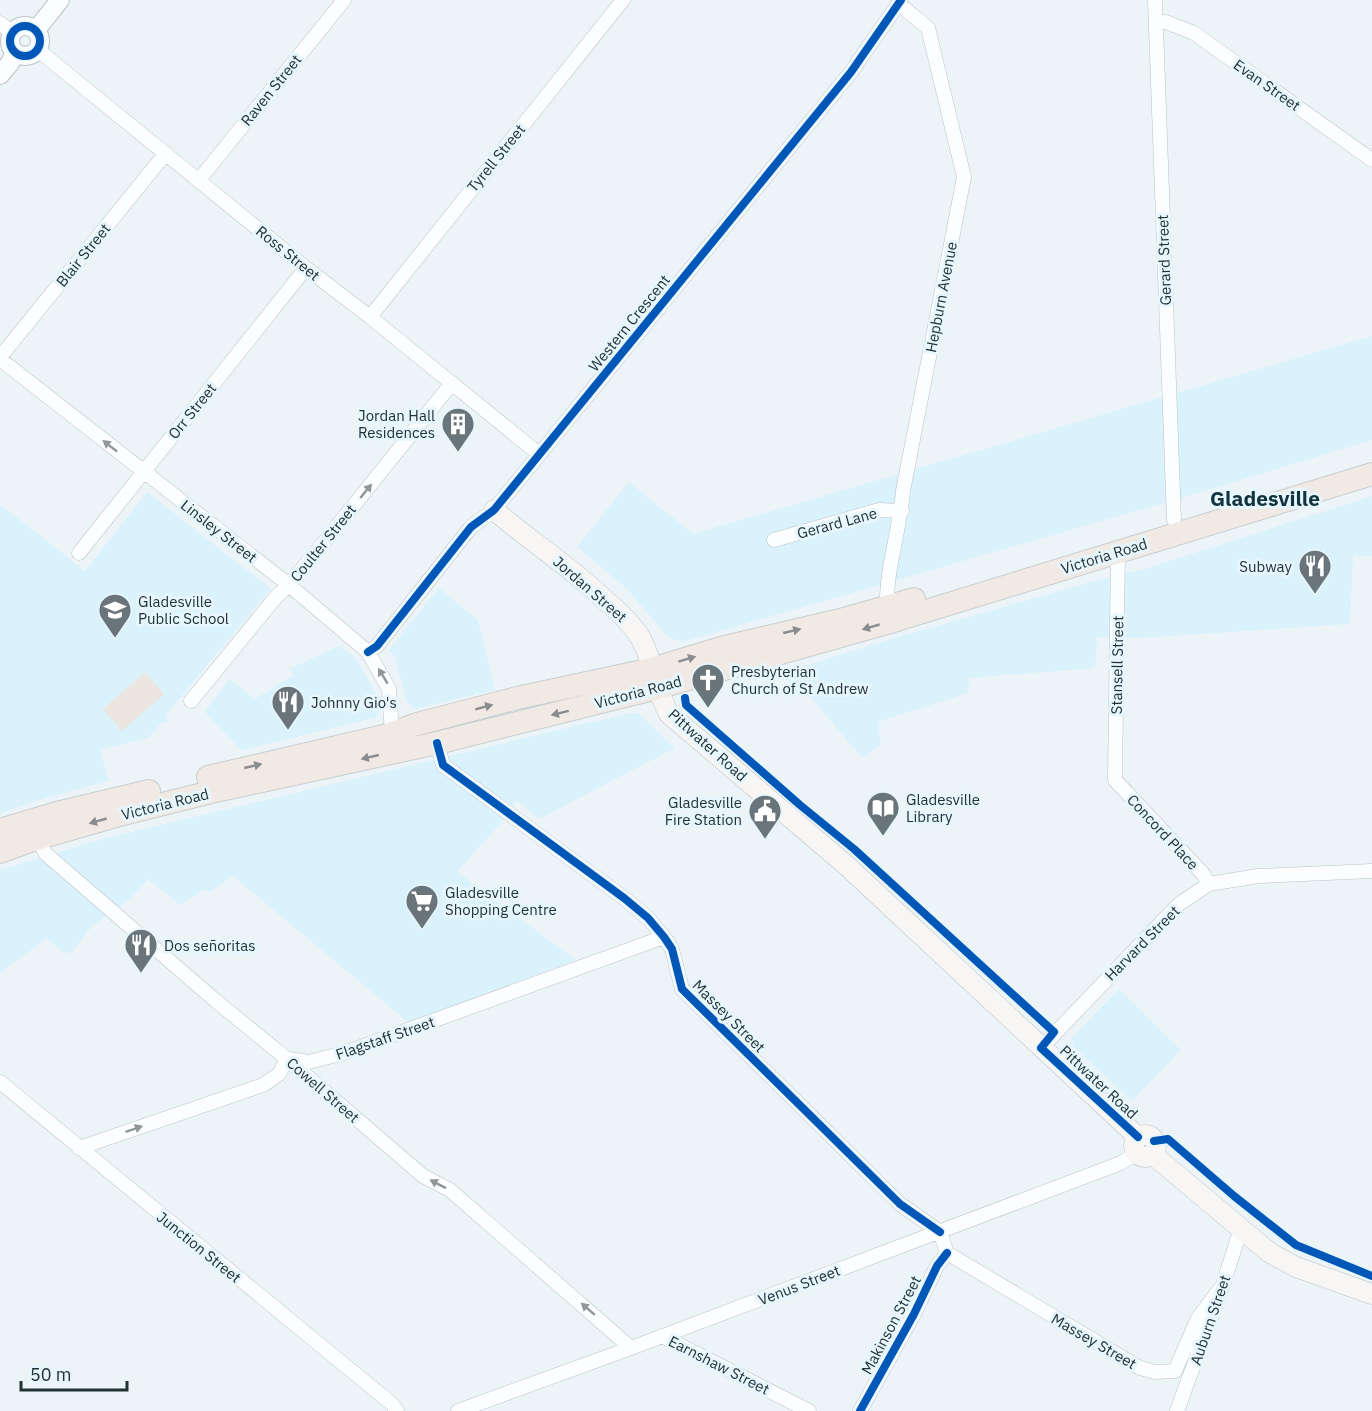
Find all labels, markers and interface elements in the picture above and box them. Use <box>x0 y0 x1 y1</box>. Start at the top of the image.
street label: Raven Street <box>237 51 305 129</box>
street label: Evan Street <box>1230 55 1304 115</box>
street label: Tyrell Street <box>463 120 529 196</box>
street label: Gerard Street <box>1153 214 1175 306</box>
street label: Blair Street <box>52 220 114 290</box>
street label: Ross Street <box>252 221 324 285</box>
street label: Hepburn Avenue <box>921 240 961 354</box>
street label: Western Crescent <box>584 271 674 375</box>
street label: Orr Street <box>164 379 220 443</box>
place label: Jordan Hall Residences <box>358 406 435 442</box>
building icon: Jordan Hall Residences <box>440 406 476 453</box>
one-way arrow <box>102 440 118 453</box>
one-way arrow <box>359 483 372 499</box>
district label: Gladesville <box>1210 484 1320 512</box>
street label: Linsley Street <box>177 495 261 567</box>
street label: Coulter Street <box>286 501 360 585</box>
street label: Gerard Lane <box>795 503 879 543</box>
street label: Victoria Road <box>1059 534 1149 578</box>
restaurant icon: Subway <box>1297 548 1333 595</box>
street label: Jordan Street <box>549 552 631 626</box>
place label: Subway <box>1239 557 1293 576</box>
school or university icon: Gladesville Public School <box>97 592 133 639</box>
place label: Gladesville Public School <box>138 592 229 628</box>
street label: Stansell Street <box>1107 615 1127 715</box>
one-way arrow <box>862 623 880 632</box>
one-way arrow <box>783 626 801 636</box>
one-way arrow <box>678 654 696 663</box>
church icon: Presbyterian Church of St Andrew <box>690 662 726 709</box>
place label: Presbyterian Church of St Andrew <box>731 662 869 698</box>
one-way arrow <box>377 668 388 684</box>
street label: Victoria Road <box>592 671 684 713</box>
restaurant icon: Johnny Gio's <box>270 684 306 731</box>
place label: Johnny Gio's <box>311 693 397 712</box>
one-way arrow <box>475 702 493 711</box>
street label: Pittwater Road <box>665 705 751 785</box>
one-way arrow <box>551 708 569 718</box>
one-way arrow <box>360 753 379 762</box>
one-way arrow <box>244 761 263 771</box>
street label: Victoria Road <box>119 784 211 824</box>
library icon: Gladesville Library <box>865 790 901 837</box>
place label: Gladesville Library <box>906 790 980 826</box>
street label: Concord Place <box>1123 790 1203 874</box>
place label: Gladesville Fire Station <box>665 793 742 829</box>
public building icon: Gladesville Fire Station <box>747 793 783 840</box>
one-way arrow <box>89 817 107 826</box>
supermarket icon: Gladesville Shopping Centre <box>404 883 440 930</box>
place label: Gladesville Shopping Centre <box>445 883 557 919</box>
street label: Harvard Street <box>1101 902 1183 984</box>
restaurant icon: Dos señoritas <box>123 927 159 974</box>
place label: Dos señoritas <box>164 936 256 955</box>
street label: Massey Street <box>689 976 769 1056</box>
street label: Flagstaff Street <box>333 1012 437 1064</box>
street label: Pittwater Road <box>1056 1041 1142 1123</box>
street label: Cowell Street <box>283 1053 363 1127</box>
one-way arrow <box>125 1124 143 1134</box>
one-way arrow <box>430 1179 447 1189</box>
street label: Junction Street <box>153 1207 245 1287</box>
street label: Venus Street <box>755 1261 843 1309</box>
street label: Makinson Street <box>857 1272 925 1378</box>
street label: Auburn Street <box>1186 1272 1234 1368</box>
one-way arrow <box>580 1302 596 1315</box>
street label: Massey Street <box>1048 1309 1140 1373</box>
street label: Earnshaw Street <box>665 1331 773 1399</box>
scale bar <box>21 1354 128 1392</box>
text: 50 m <box>30 1363 72 1386</box>

